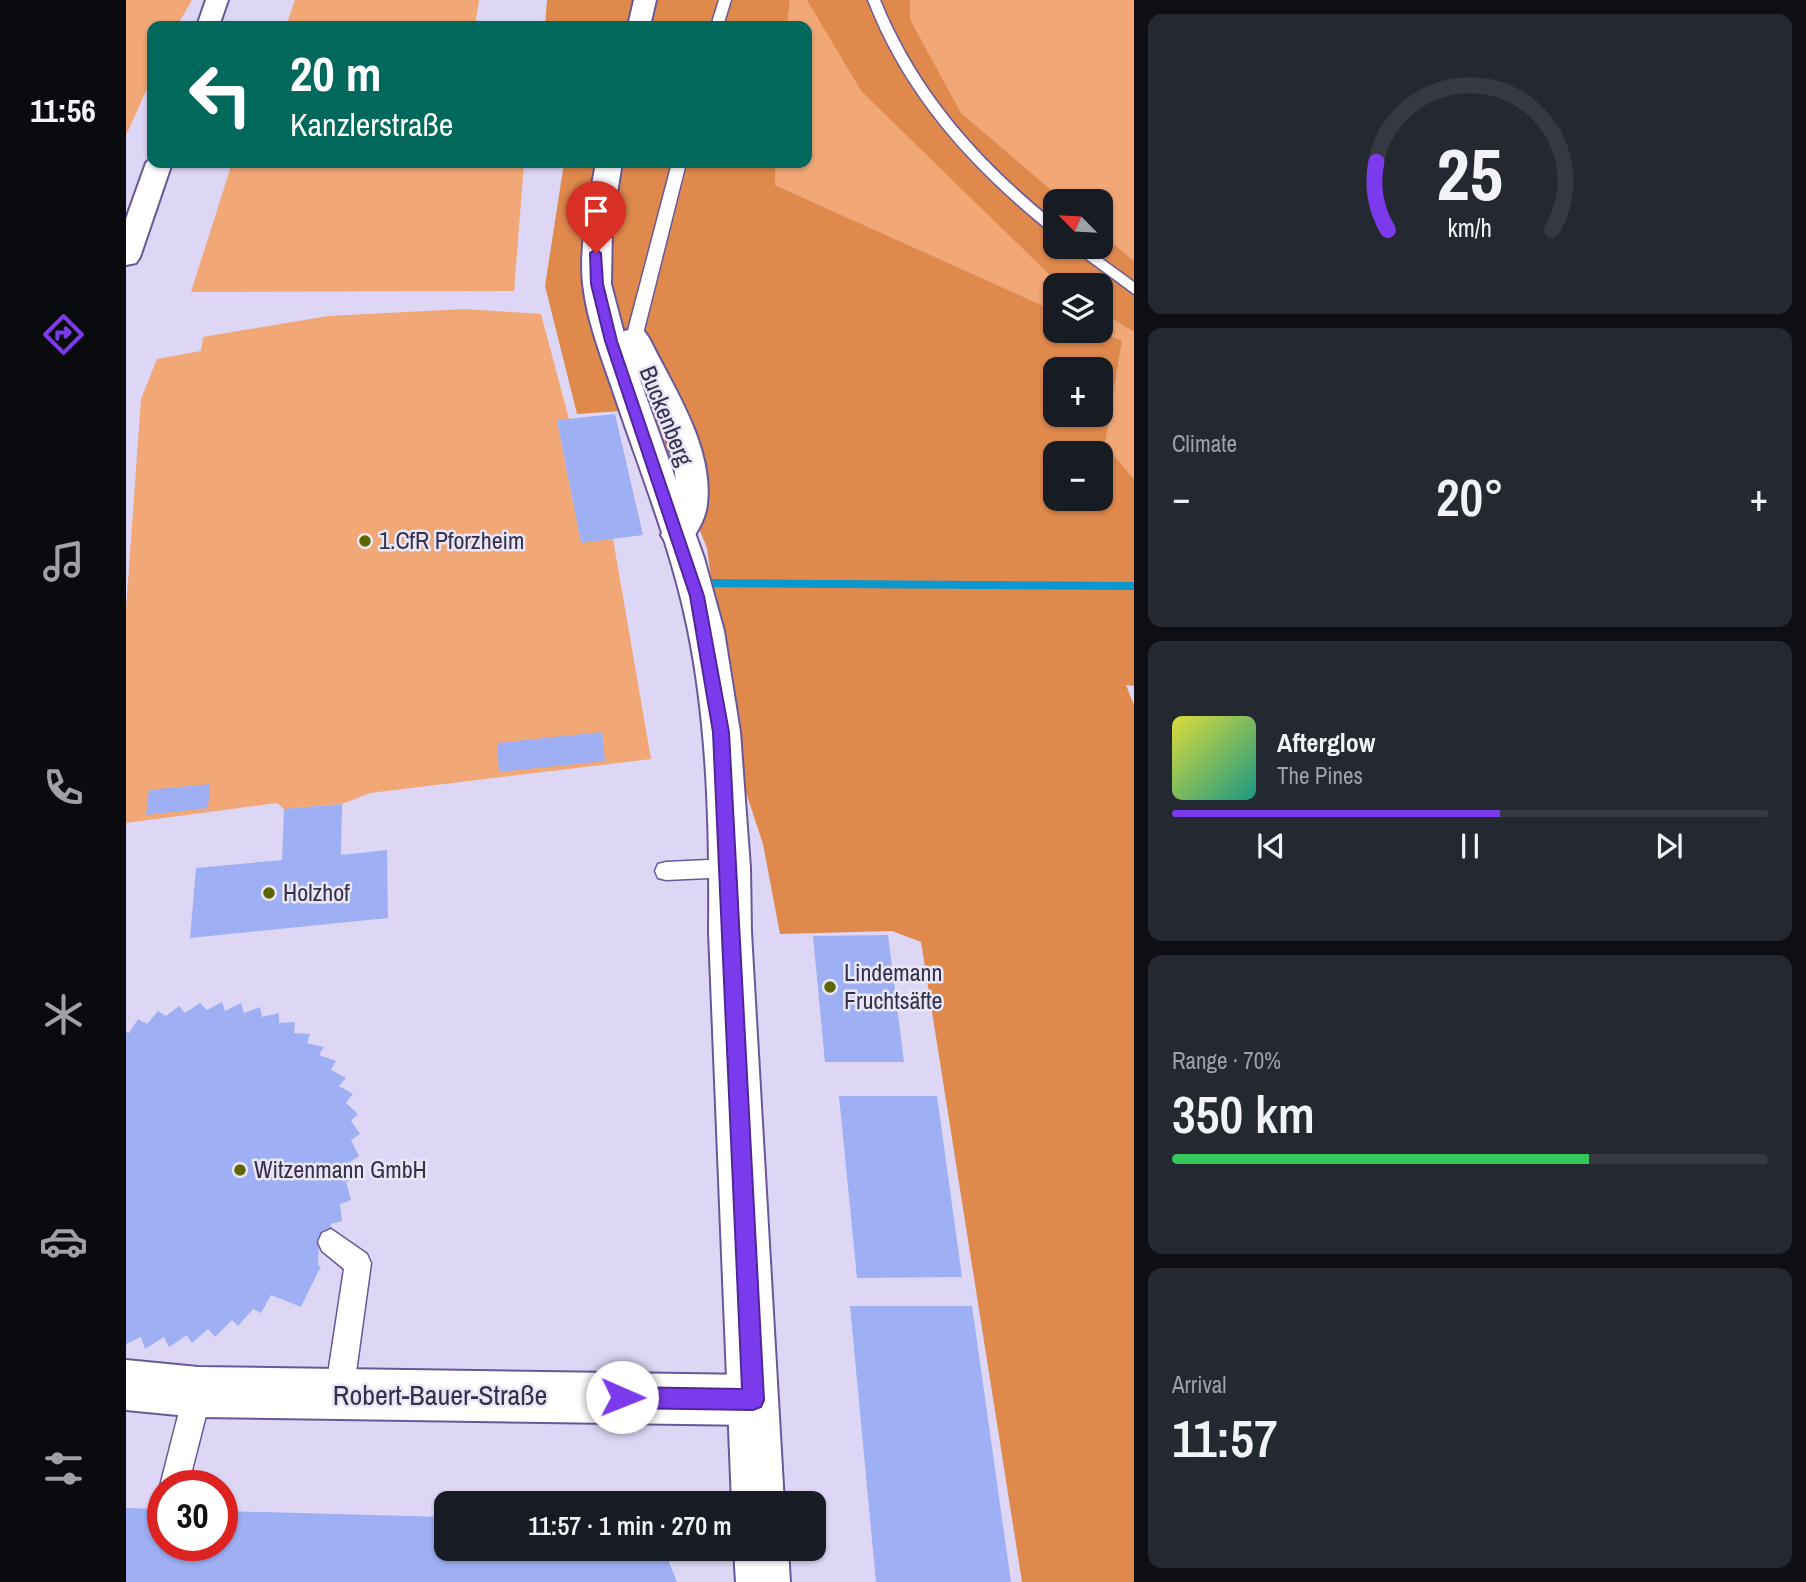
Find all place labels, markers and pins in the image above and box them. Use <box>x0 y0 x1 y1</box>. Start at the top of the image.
pin <box>566 181 626 253</box>
place label: 1.CfR Pforzheim <box>379 524 524 556</box>
marker: 1.CfR Pforzheim <box>357 533 373 549</box>
place label: Holzhof <box>283 876 350 908</box>
marker: Holzhof <box>261 885 277 901</box>
place label: Lindemann Fruchtsäfte <box>844 956 942 1016</box>
marker: Lindemann Fruchtsäfte <box>822 979 838 995</box>
place label: Witzenmann GmbH <box>254 1153 427 1185</box>
marker: Witzenmann GmbH <box>232 1162 248 1178</box>

